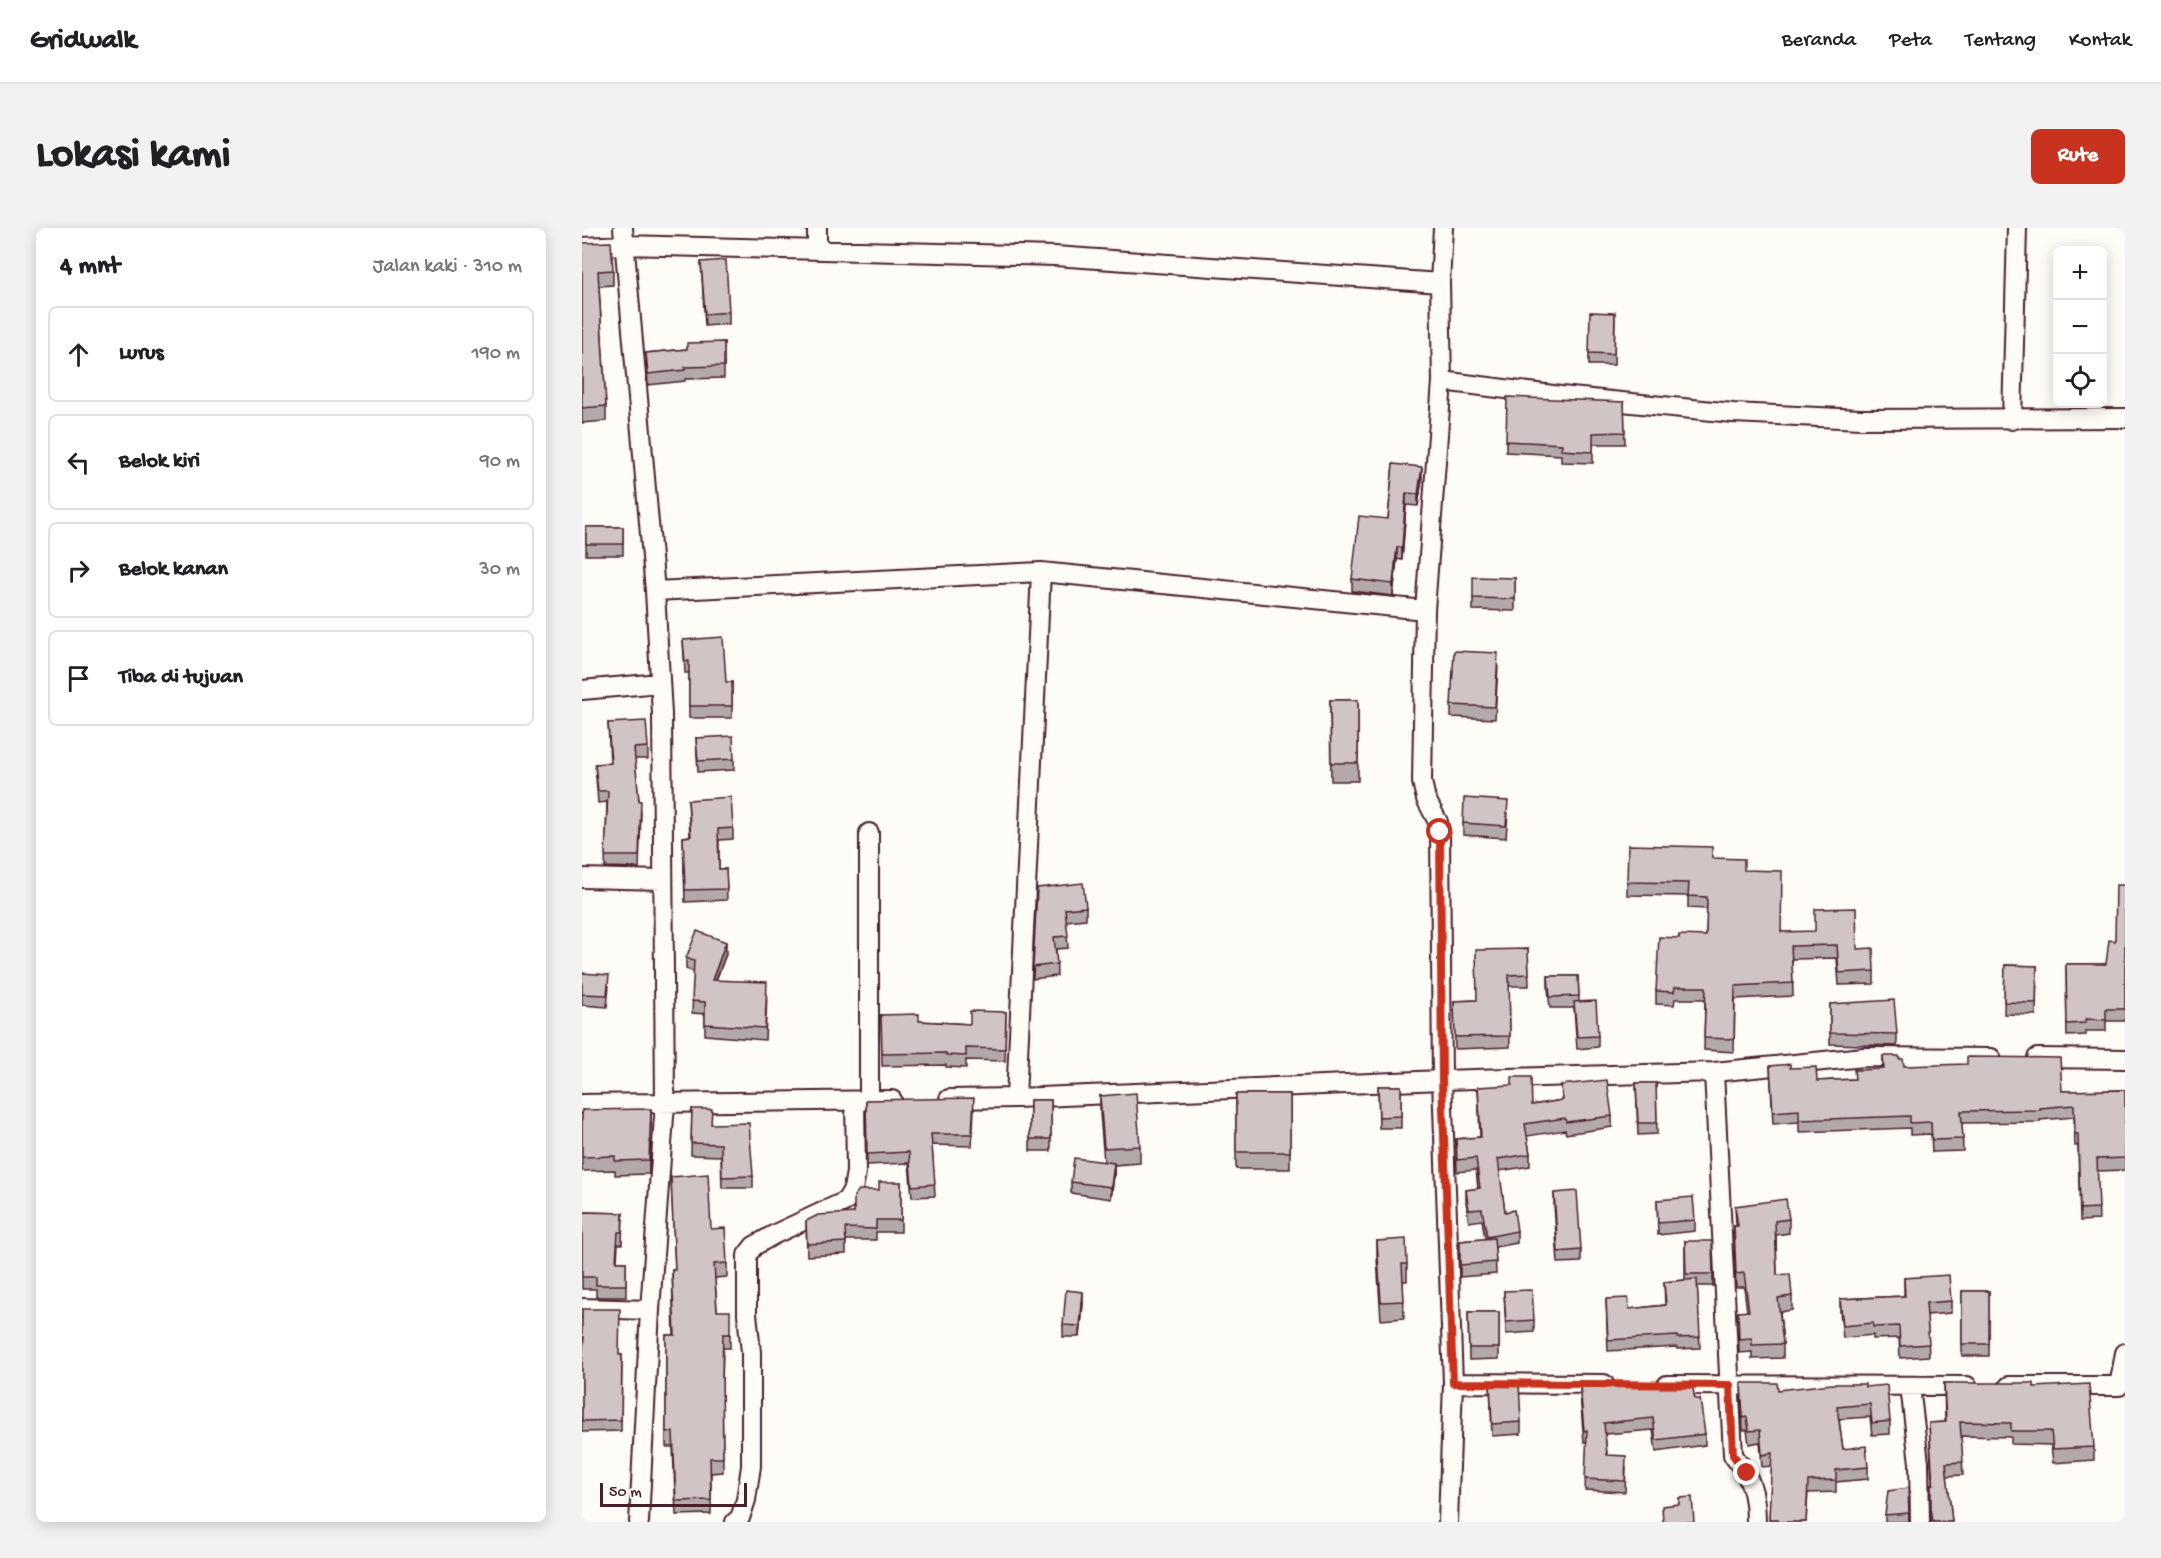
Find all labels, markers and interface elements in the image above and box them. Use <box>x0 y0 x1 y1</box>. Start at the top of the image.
text: Gridwalk <box>30 25 136 58</box>
text: Beranda <box>1782 29 1856 54</box>
text: Peta <box>1889 29 1932 54</box>
text: Tentang <box>1965 29 2036 54</box>
text: Kontak <box>2069 29 2131 54</box>
button: Rute <box>2031 129 2125 184</box>
text: Lokasi kami <box>36 132 231 181</box>
map controls <box>2053 246 2107 408</box>
button: + <box>2053 246 2107 300</box>
text: 4 mnt <box>60 252 120 283</box>
text: Jalan kaki · 310 m <box>373 256 522 279</box>
button: − <box>2053 300 2107 354</box>
icon: ahead <box>62 338 95 371</box>
text: Lurus <box>119 341 164 367</box>
text: 190 m <box>472 343 520 366</box>
button: locate <box>2053 354 2107 408</box>
icon: left <box>62 446 95 479</box>
text: Belok kiri <box>119 449 200 475</box>
text: 90 m <box>480 451 520 474</box>
icon: right <box>62 554 95 587</box>
text: Belok kanan <box>119 557 228 583</box>
text: 30 m <box>479 559 520 582</box>
icon: arrive <box>62 662 95 695</box>
text: Tiba di tujuan <box>119 665 243 691</box>
route start <box>1426 818 1452 844</box>
route end <box>1733 1459 1759 1485</box>
scale bar <box>600 1480 747 1508</box>
text: 50 m <box>609 1484 642 1503</box>

